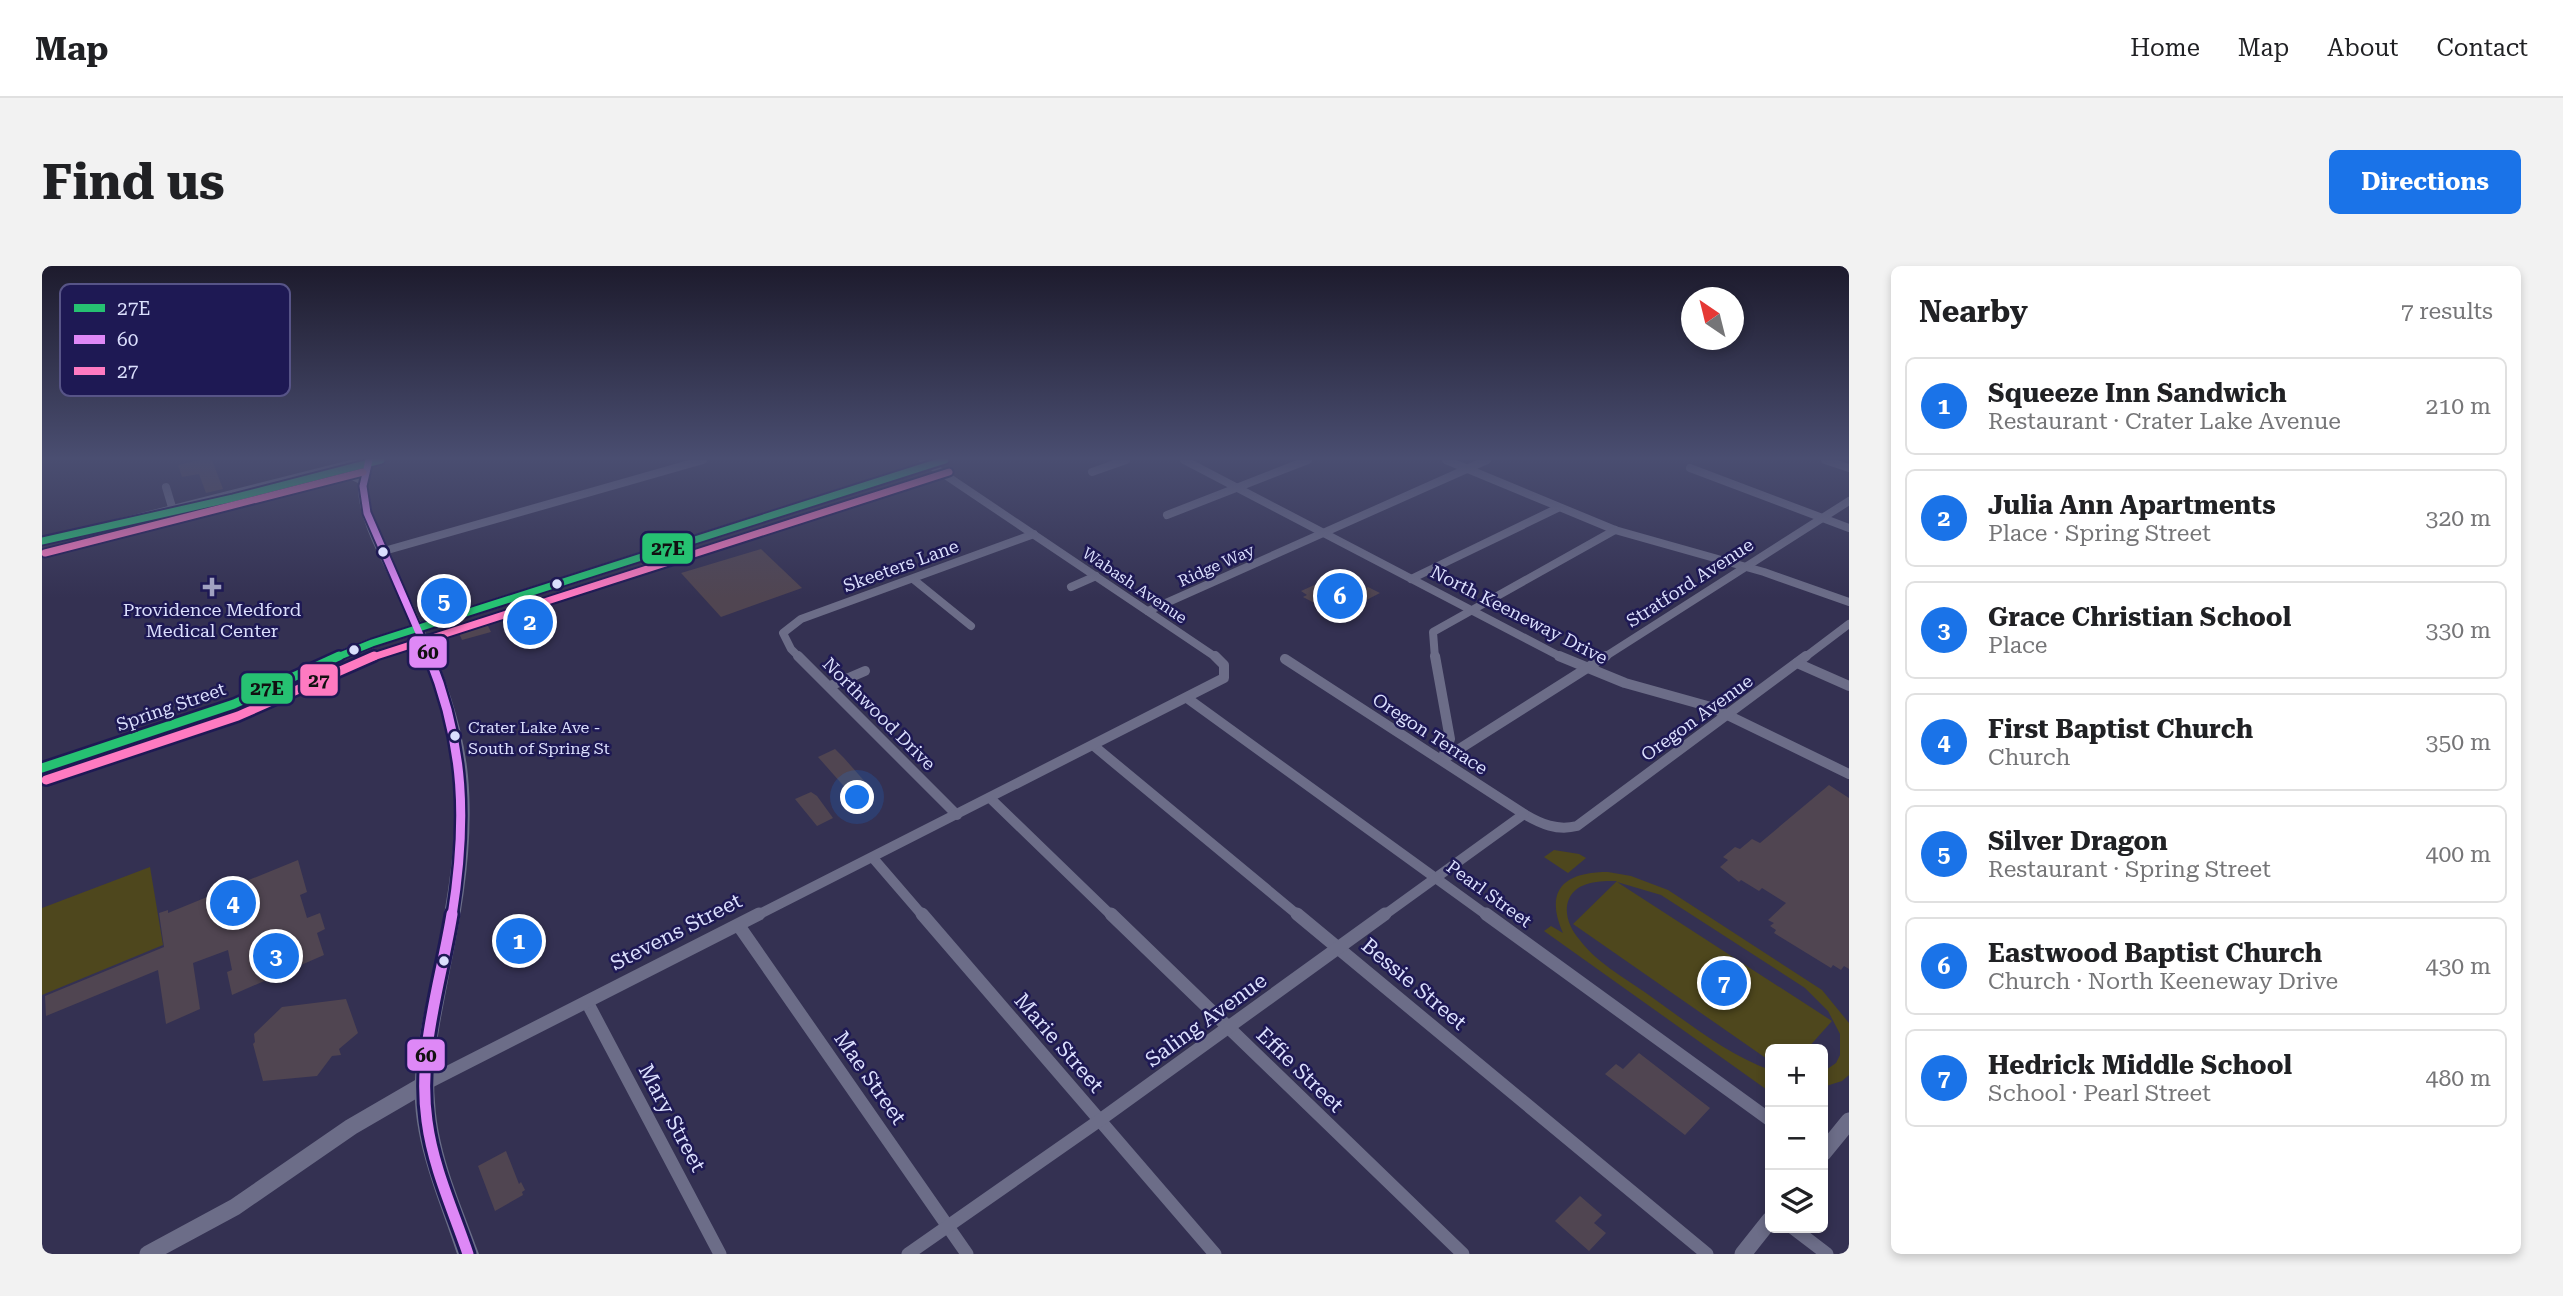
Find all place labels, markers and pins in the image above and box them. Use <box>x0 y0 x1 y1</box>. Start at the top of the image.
unlabelled marker <box>376 545 390 559</box>
pin: 6 <box>1317 570 1363 622</box>
pin: 5 <box>421 575 467 627</box>
marker: Providence Medford Medical Center <box>202 577 222 597</box>
unlabelled marker <box>550 577 564 591</box>
pin: 2 <box>507 596 553 648</box>
place label: Providence Medford Medical Center <box>123 599 302 641</box>
unlabelled marker <box>347 643 361 657</box>
place label: Crater Lake Ave - South of Spring St <box>468 718 610 758</box>
marker: Crater Lake Ave - South of Spring St <box>448 729 462 743</box>
pin: 4 <box>210 877 256 929</box>
pin: 1 <box>496 915 542 967</box>
pin: 3 <box>253 930 299 982</box>
unlabelled marker <box>437 954 451 968</box>
pin: 7 <box>1701 957 1747 1009</box>

